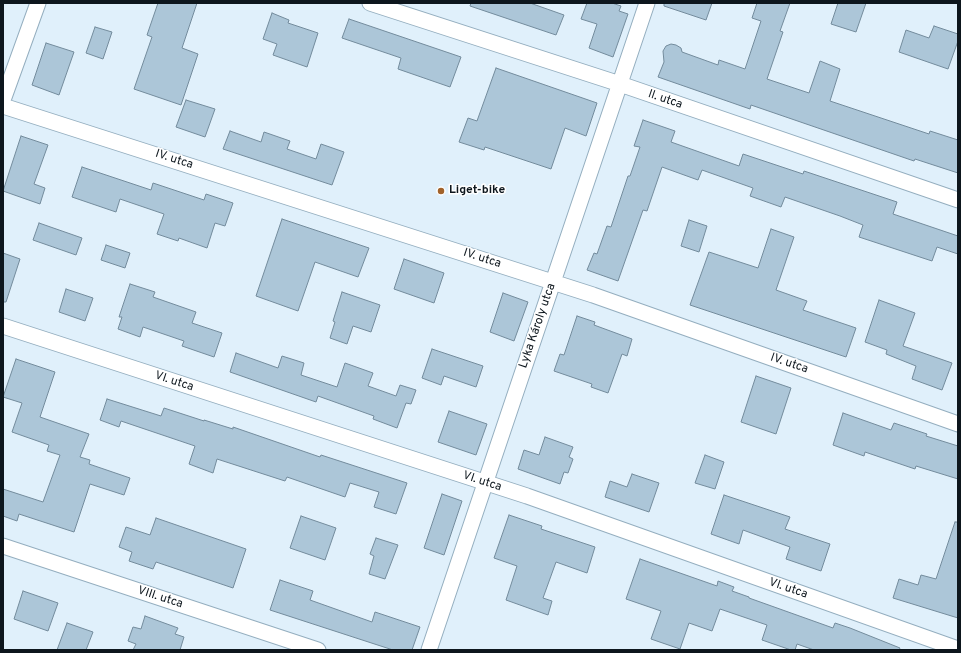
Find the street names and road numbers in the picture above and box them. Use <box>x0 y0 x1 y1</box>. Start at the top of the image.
street label: II. utca <box>646 87 684 113</box>
street label: IV. utca <box>153 147 195 173</box>
street label: IV. utca <box>461 246 503 272</box>
street label: Lyka Károly utca <box>517 282 559 370</box>
street label: IV. utca <box>768 351 810 377</box>
street label: VI. utca <box>153 369 195 395</box>
street label: VI. utca <box>461 469 503 495</box>
street label: VI. utca <box>767 576 809 602</box>
street label: VIII. utca <box>136 584 184 612</box>

